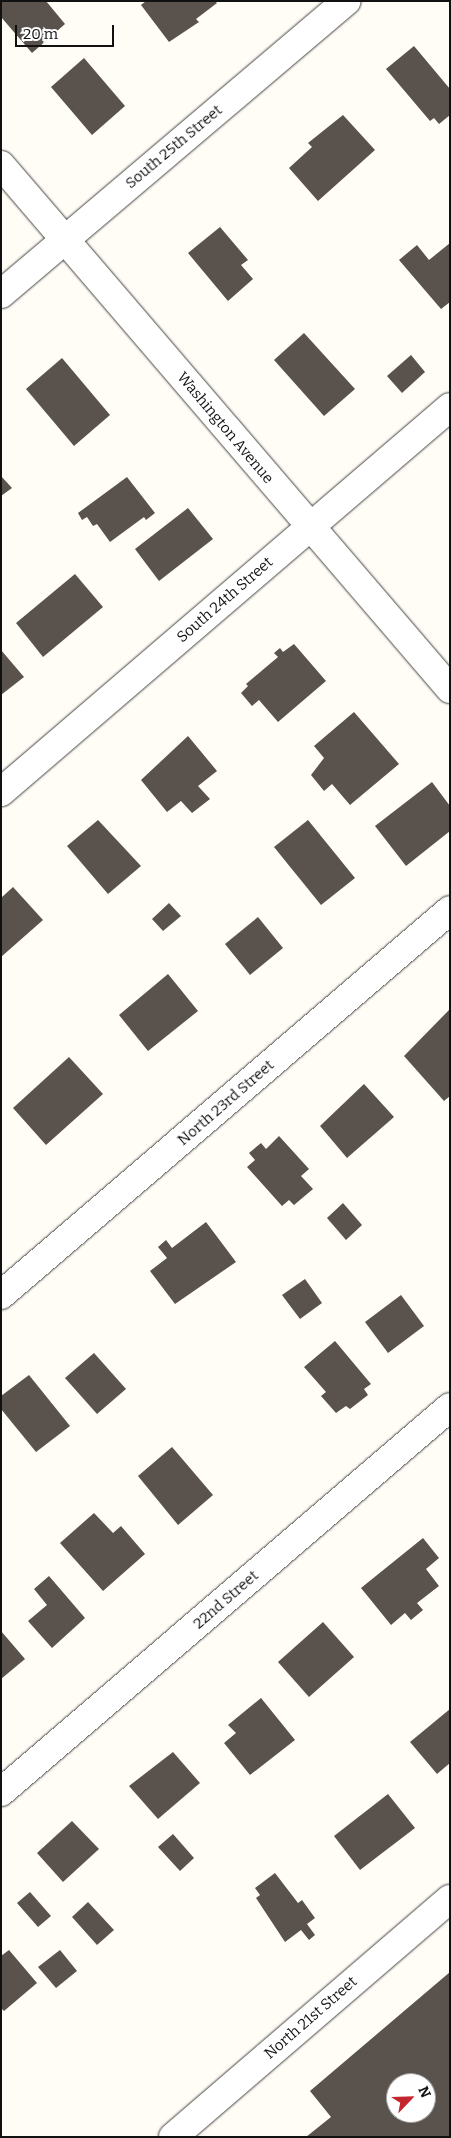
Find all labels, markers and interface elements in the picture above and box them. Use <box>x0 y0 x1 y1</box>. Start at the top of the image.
scale bar <box>18 15 116 47</box>
text: 20 m <box>23 25 58 43</box>
street label: South 25th Street <box>122 101 226 193</box>
street label: Washington Avenue <box>173 369 277 487</box>
street label: South 24th Street <box>173 553 277 647</box>
street label: North 23rd Street <box>174 1056 278 1150</box>
street label: 22nd Street <box>190 1567 262 1633</box>
street label: North 21st Street <box>261 1973 361 2063</box>
north arrow <box>386 2073 436 2123</box>
text: N <box>414 2084 434 2100</box>

